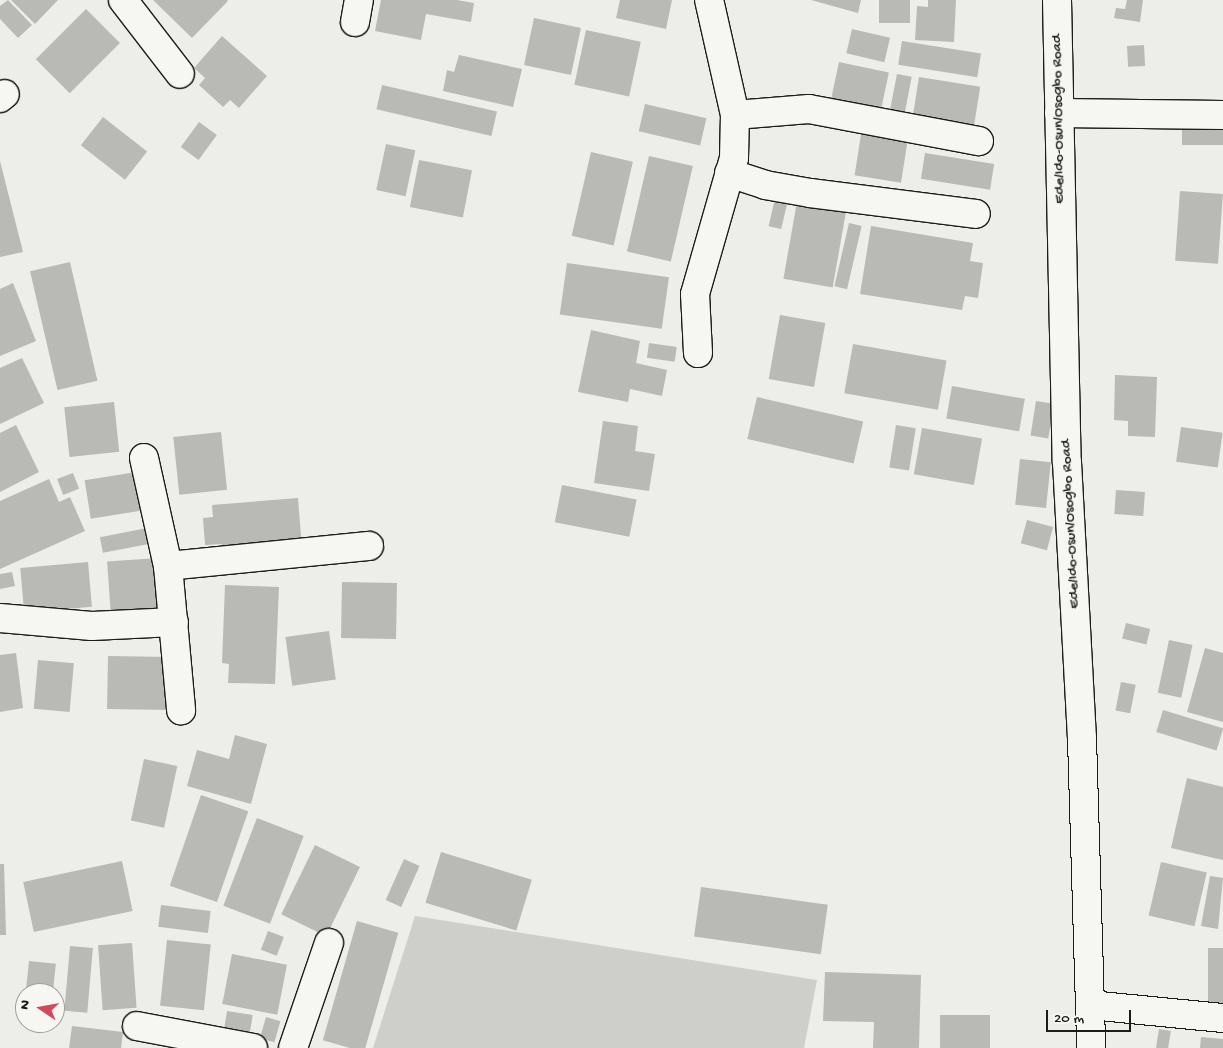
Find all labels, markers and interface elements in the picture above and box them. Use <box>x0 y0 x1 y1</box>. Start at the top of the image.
street label: Ede/Ido-Osun/Osogbo Road <box>1049 34 1069 204</box>
street label: Ede/Ido-Osun/Osogbo Road <box>1058 439 1084 609</box>
north arrow <box>15 983 65 1033</box>
text: N <box>17 999 35 1011</box>
scale bar <box>1048 1000 1133 1032</box>
text: 20 m <box>1054 1010 1084 1028</box>

